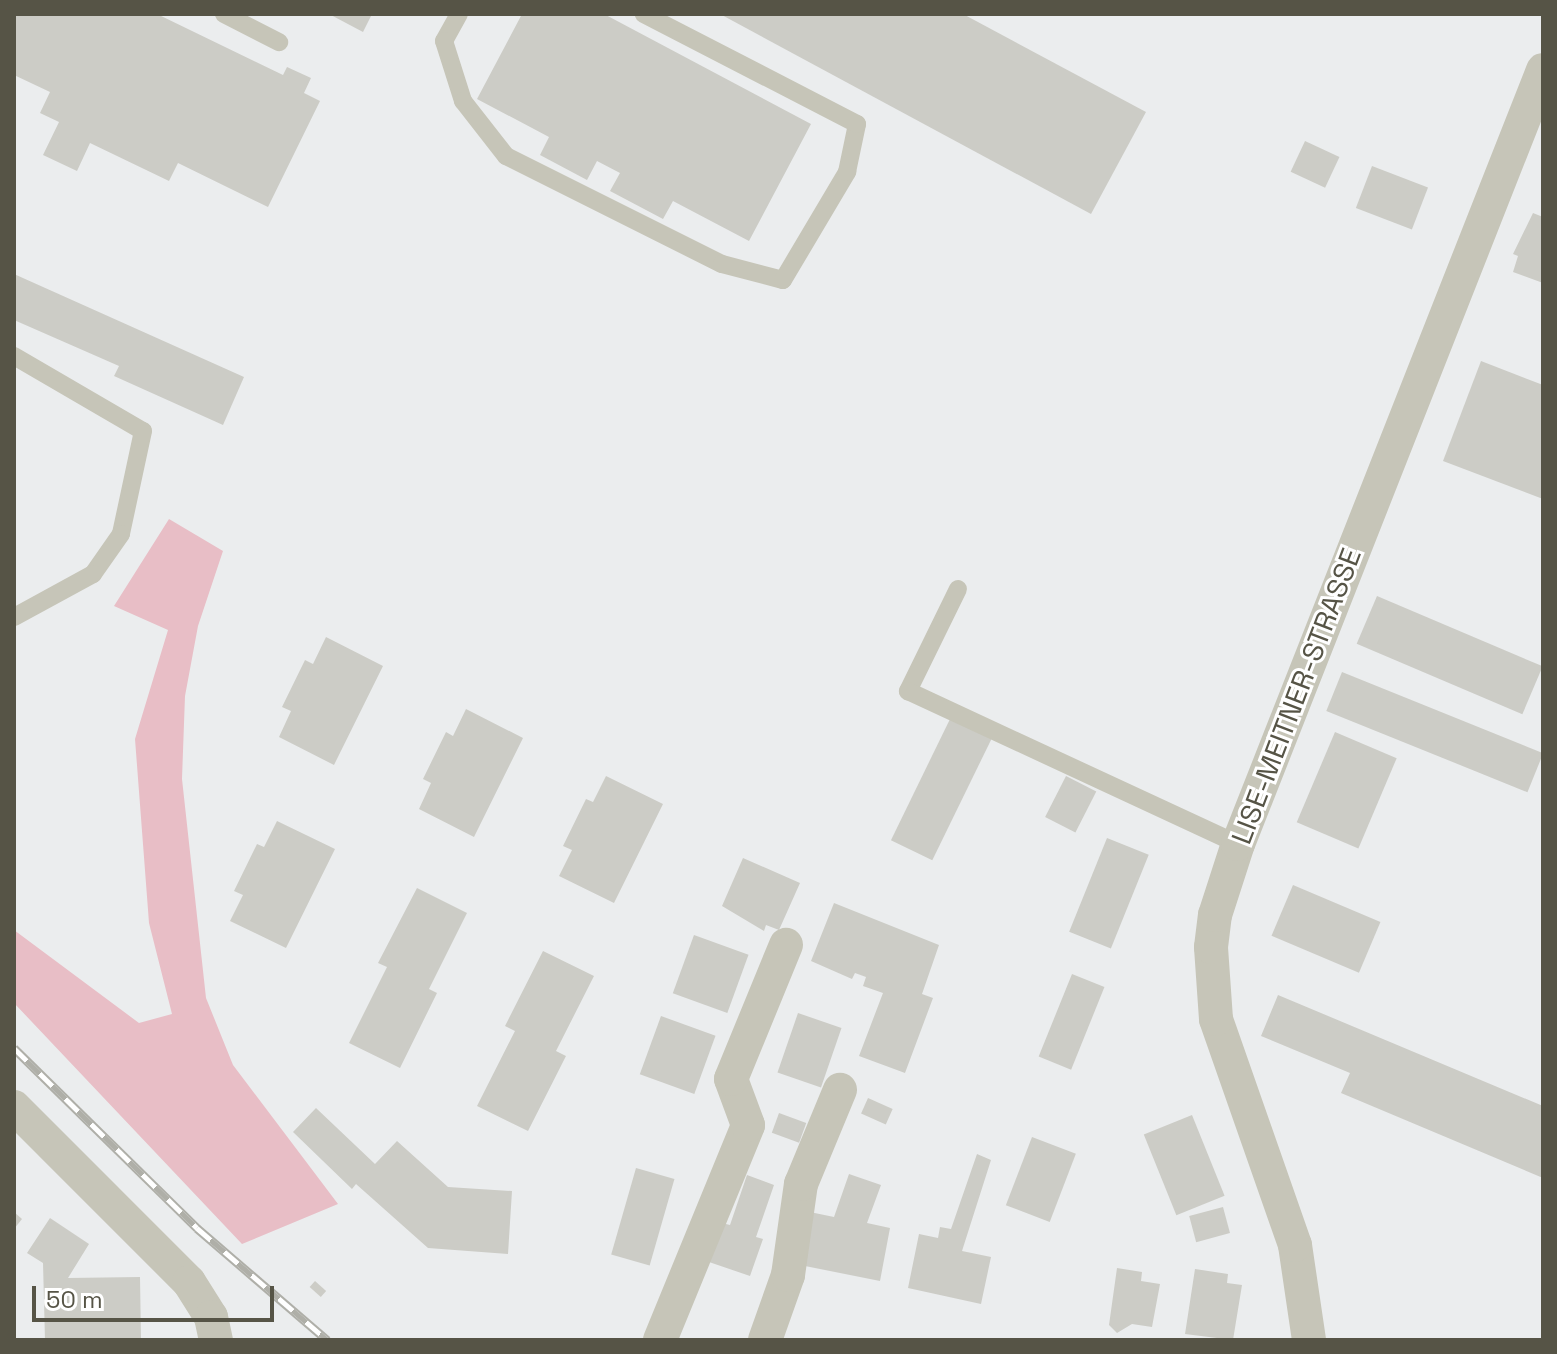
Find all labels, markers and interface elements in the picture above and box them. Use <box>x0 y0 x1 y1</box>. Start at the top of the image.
street label: LISE-MEITNER-STRASSE <box>1224 543 1368 849</box>
scale bar <box>36 1270 278 1320</box>
text: 50 m <box>46 1284 103 1315</box>

